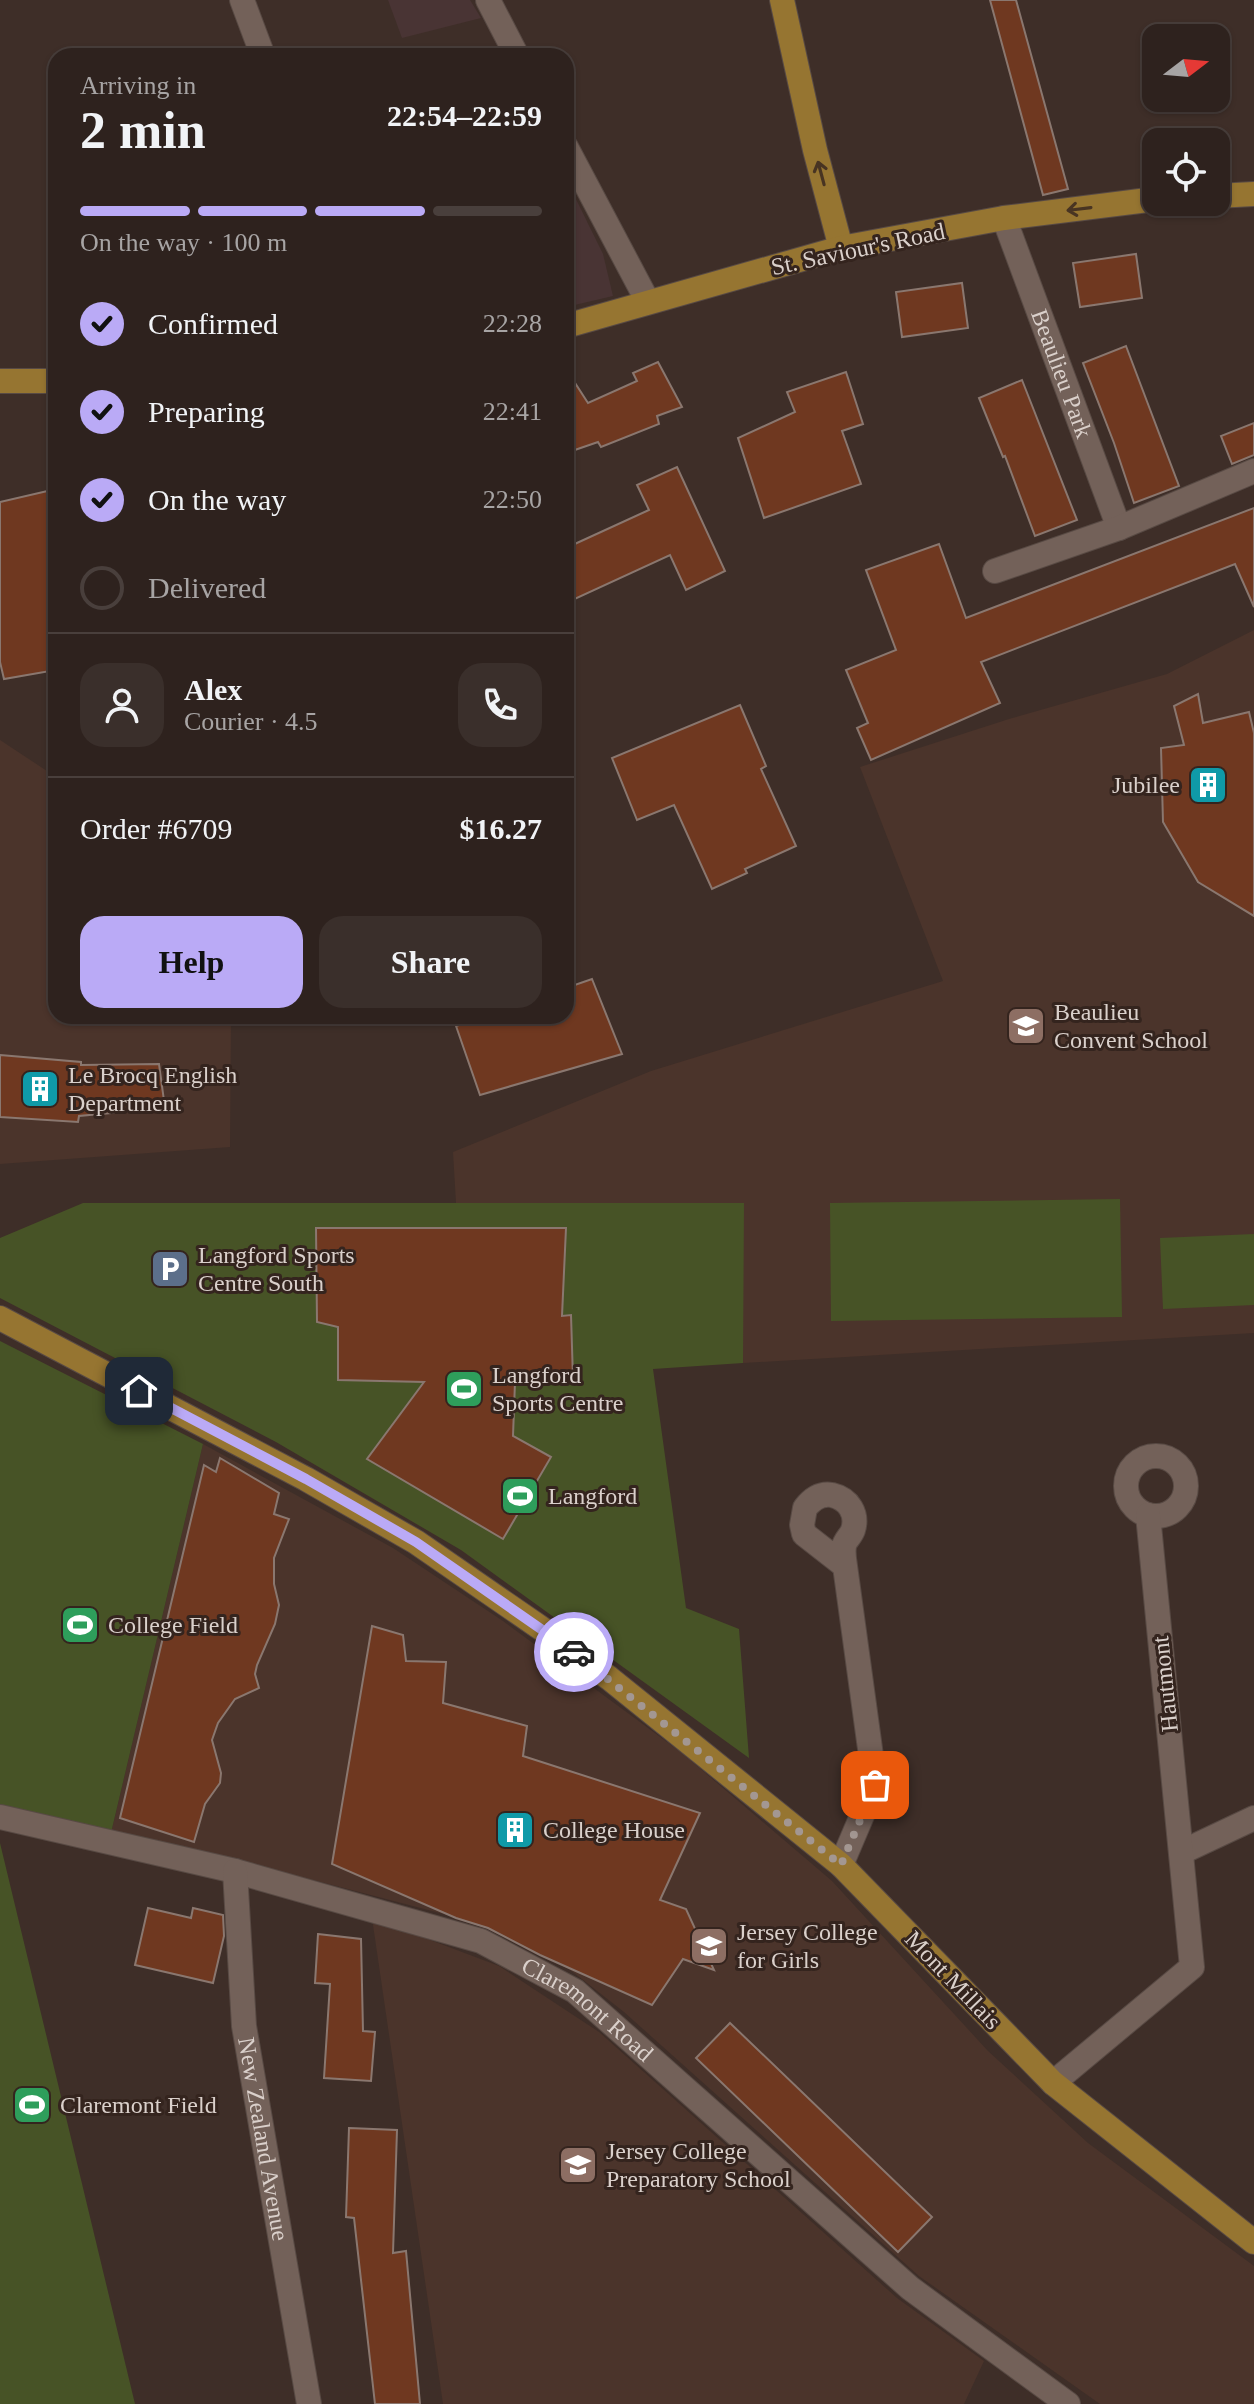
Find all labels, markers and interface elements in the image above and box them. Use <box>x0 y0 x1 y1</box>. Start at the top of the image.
north arrow <box>1142 24 1230 112</box>
map controls <box>1142 24 1230 216</box>
text: Arriving in <box>80 71 196 100</box>
text: 22:54–22:59 <box>387 99 542 132</box>
text: 2 min <box>80 102 206 159</box>
button: locate <box>1142 128 1230 216</box>
one-way arrow <box>813 160 828 186</box>
one-way arrow <box>1066 202 1092 217</box>
street label: St. Saviour's Road <box>769 218 947 280</box>
text: On the way · 100 m <box>80 228 287 257</box>
icon: check <box>80 302 124 346</box>
street label: Beaulieu Park <box>1026 306 1097 442</box>
text: Confirmed <box>148 307 278 340</box>
text: 22:28 <box>483 309 542 338</box>
icon: check <box>80 390 124 434</box>
text: Preparing <box>148 395 265 428</box>
text: 22:41 <box>483 397 542 426</box>
icon: check <box>80 478 124 522</box>
text: On the way <box>148 483 286 516</box>
text: 22:50 <box>483 485 542 514</box>
text: Delivered <box>148 571 266 604</box>
button: person <box>80 663 164 747</box>
button: phone <box>458 663 542 747</box>
text: Alex <box>184 673 242 706</box>
text: Courier · 4.5 <box>184 707 318 736</box>
building icon: Jubilee <box>1187 764 1229 806</box>
place label: Jubilee <box>1112 772 1180 798</box>
text: Order #6709 <box>80 812 232 845</box>
text: $16.27 <box>460 812 542 845</box>
button: Help <box>80 916 303 1008</box>
button: Share <box>319 916 542 1008</box>
place label: Beaulieu Convent School <box>1054 999 1208 1053</box>
school or university icon: Beaulieu Convent School <box>1005 1005 1047 1047</box>
place label: Le Brocq English Department <box>68 1062 237 1116</box>
building icon: Le Brocq English Department <box>19 1068 61 1110</box>
place label: Langford Sports Centre South <box>198 1242 355 1296</box>
parking icon: Langford Sports Centre South <box>149 1248 191 1290</box>
pin <box>105 1357 173 1425</box>
place label: Langford Sports Centre <box>492 1362 623 1416</box>
sports icon: Langford Sports Centre <box>443 1368 485 1410</box>
icon: home <box>117 1369 161 1413</box>
sports icon: Langford <box>499 1475 541 1517</box>
place label: Langford <box>548 1483 637 1509</box>
sports icon: College Field <box>59 1604 101 1646</box>
place label: College Field <box>108 1612 238 1638</box>
courier <box>534 1612 614 1692</box>
icon: car <box>552 1630 596 1674</box>
street label: Hautmont <box>1147 1635 1183 1733</box>
pin <box>841 1751 909 1819</box>
icon: bag <box>853 1763 897 1807</box>
building icon: College House <box>494 1809 536 1851</box>
place label: College House <box>543 1817 685 1843</box>
place label: Jersey College for Girls <box>737 1919 878 1973</box>
school or university icon: Jersey College for Girls <box>688 1925 730 1967</box>
street label: Mont Millais <box>900 1926 1006 2034</box>
street label: Claremont Road <box>517 1952 658 2067</box>
street label: New Zealand Avenue <box>233 2035 294 2243</box>
sports icon: Claremont Field <box>11 2084 53 2126</box>
place label: Claremont Field <box>60 2092 217 2118</box>
place label: Jersey College Preparatory School <box>606 2138 791 2192</box>
school or university icon: Jersey College Preparatory School <box>557 2144 599 2186</box>

